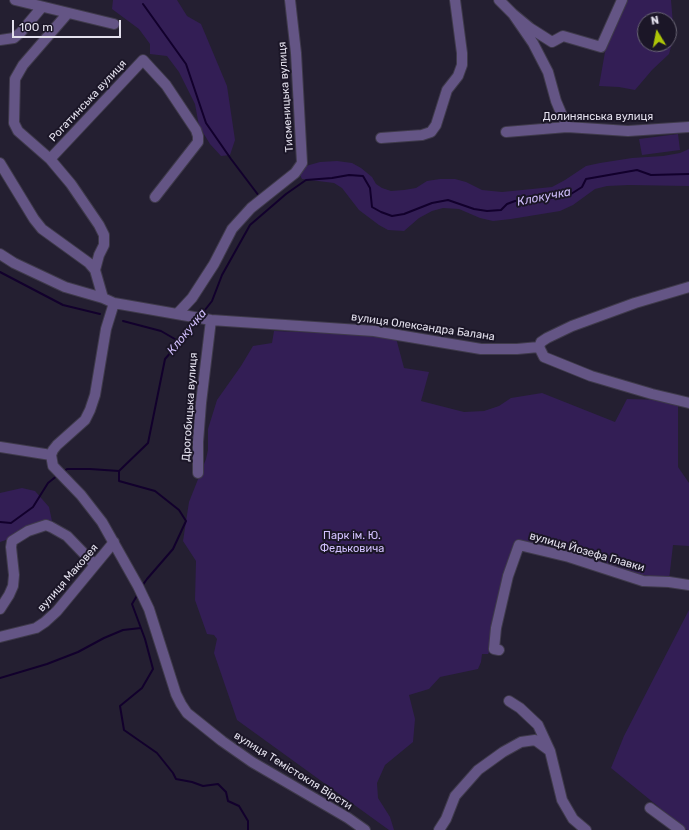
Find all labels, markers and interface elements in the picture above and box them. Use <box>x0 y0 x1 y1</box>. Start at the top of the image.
scale bar <box>14 12 123 38</box>
north arrow <box>637 12 677 52</box>
text: N <box>650 14 660 28</box>
text: 100 m <box>19 20 53 34</box>
street label: Тисменицька вулиця <box>276 41 296 153</box>
street label: Рогатинська вулиця <box>47 57 129 145</box>
street label: Долинянська вулиця <box>543 110 653 124</box>
water label: Клокучка <box>516 185 572 209</box>
water label: Клокучка <box>164 306 210 358</box>
street label: вулиця Олександра Балана <box>350 310 496 344</box>
street label: Дрогобицька вулиця <box>180 352 200 462</box>
park label: Парк ім. Ю. Федьковича <box>320 529 384 555</box>
street label: вулиця Йозефа Главки <box>528 529 646 575</box>
street label: вулиця Маковея <box>35 541 101 615</box>
street label: вулиця Темістокля Вірсти <box>231 729 355 813</box>

